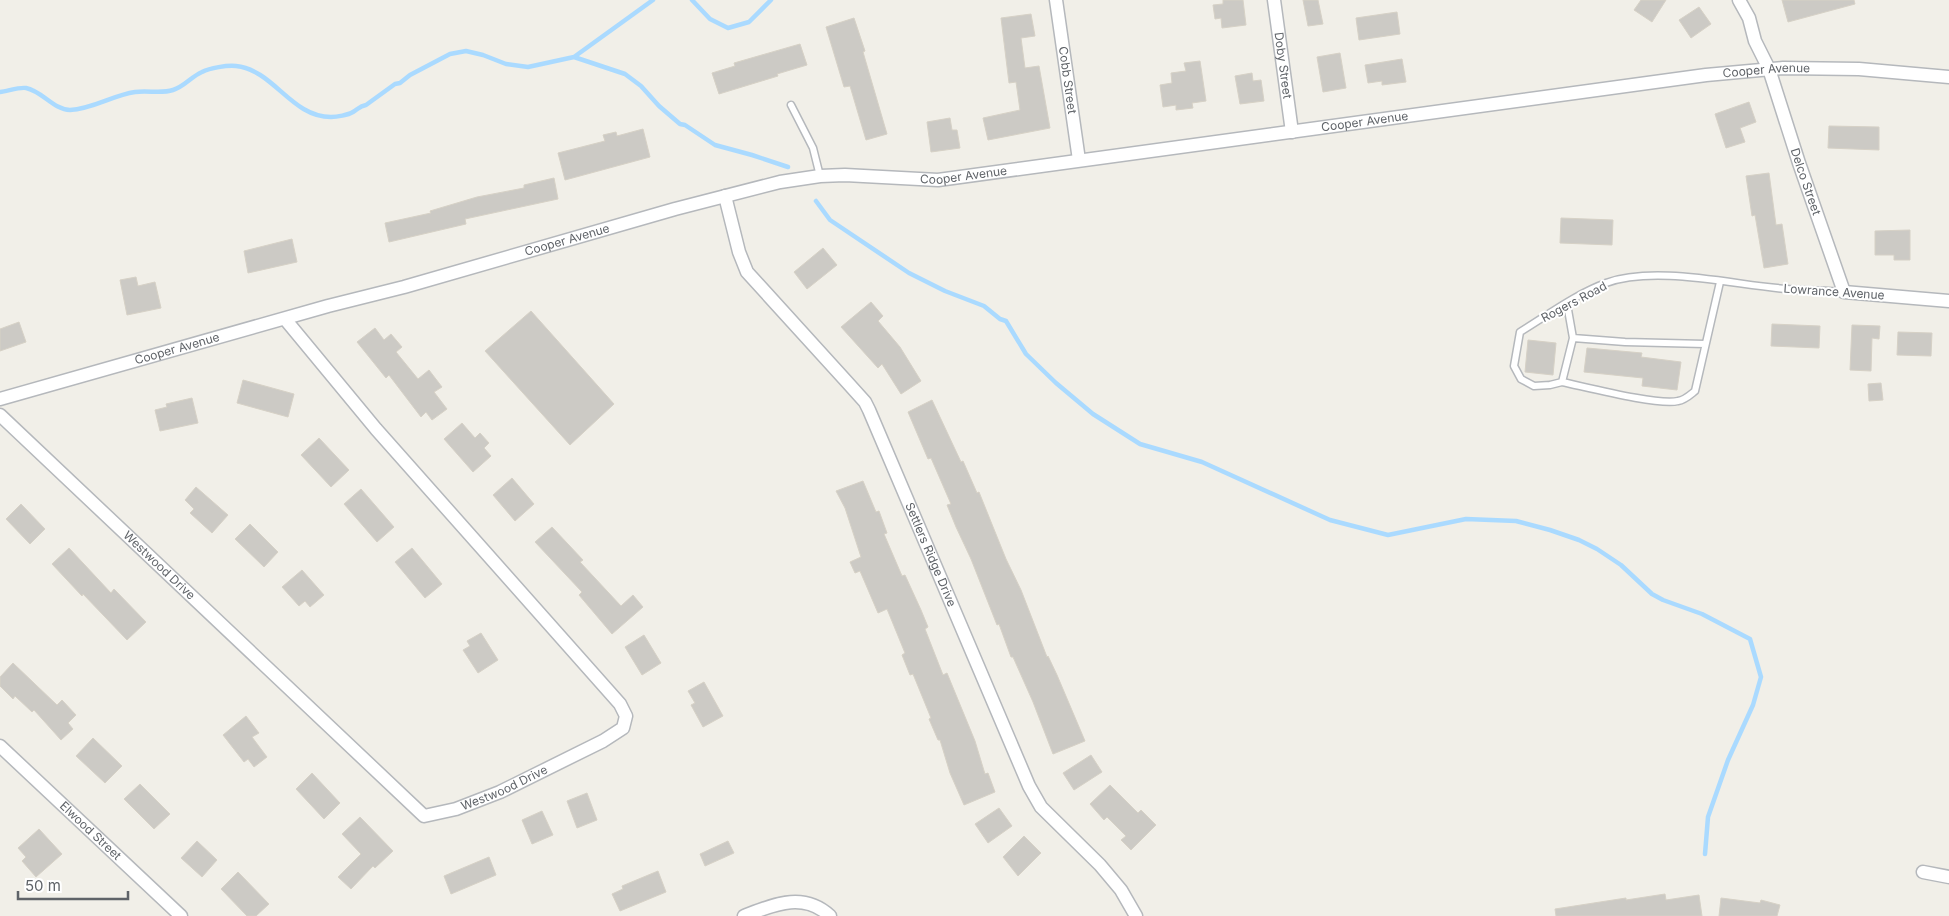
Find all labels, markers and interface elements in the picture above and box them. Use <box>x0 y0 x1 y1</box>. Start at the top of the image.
street label: Doby Street <box>1271 31 1295 100</box>
street label: Cobb Street <box>1056 45 1080 115</box>
street label: Cooper Avenue <box>1722 60 1810 80</box>
street label: Cooper Avenue <box>1320 108 1409 135</box>
street label: Delco Street <box>1788 146 1825 217</box>
street label: Cooper Avenue <box>920 163 1008 187</box>
street label: Cooper Avenue <box>523 220 611 259</box>
street label: Rogers Road <box>1538 278 1609 325</box>
street label: Lowrance Avenue <box>1783 280 1885 303</box>
street label: Cooper Avenue <box>133 329 221 367</box>
street label: Settlers Ridge Drive <box>902 500 960 609</box>
street label: Westwood Drive <box>120 528 198 603</box>
street label: Westwood Drive <box>459 762 550 813</box>
street label: Elwood Street <box>57 798 125 863</box>
scale bar <box>18 868 128 900</box>
text: 50 m <box>25 876 61 895</box>

